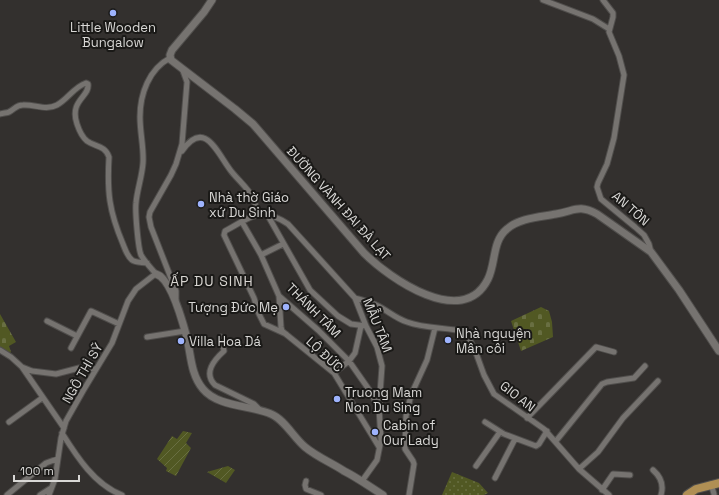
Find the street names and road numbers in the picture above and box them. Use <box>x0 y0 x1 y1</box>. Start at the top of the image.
street label: ĐƯỜNG VÀNH ĐAI ĐÀ LẠT <box>283 143 395 264</box>
street label: AN TÔN <box>608 187 653 229</box>
street label: THÁNH TÂM <box>283 279 345 341</box>
street label: MẪU TÂM <box>359 295 398 355</box>
street label: LỘ ĐỨC <box>303 333 347 376</box>
street label: NGÔ THÌ SỸ <box>58 340 107 407</box>
street label: GIO AN <box>497 377 539 416</box>

